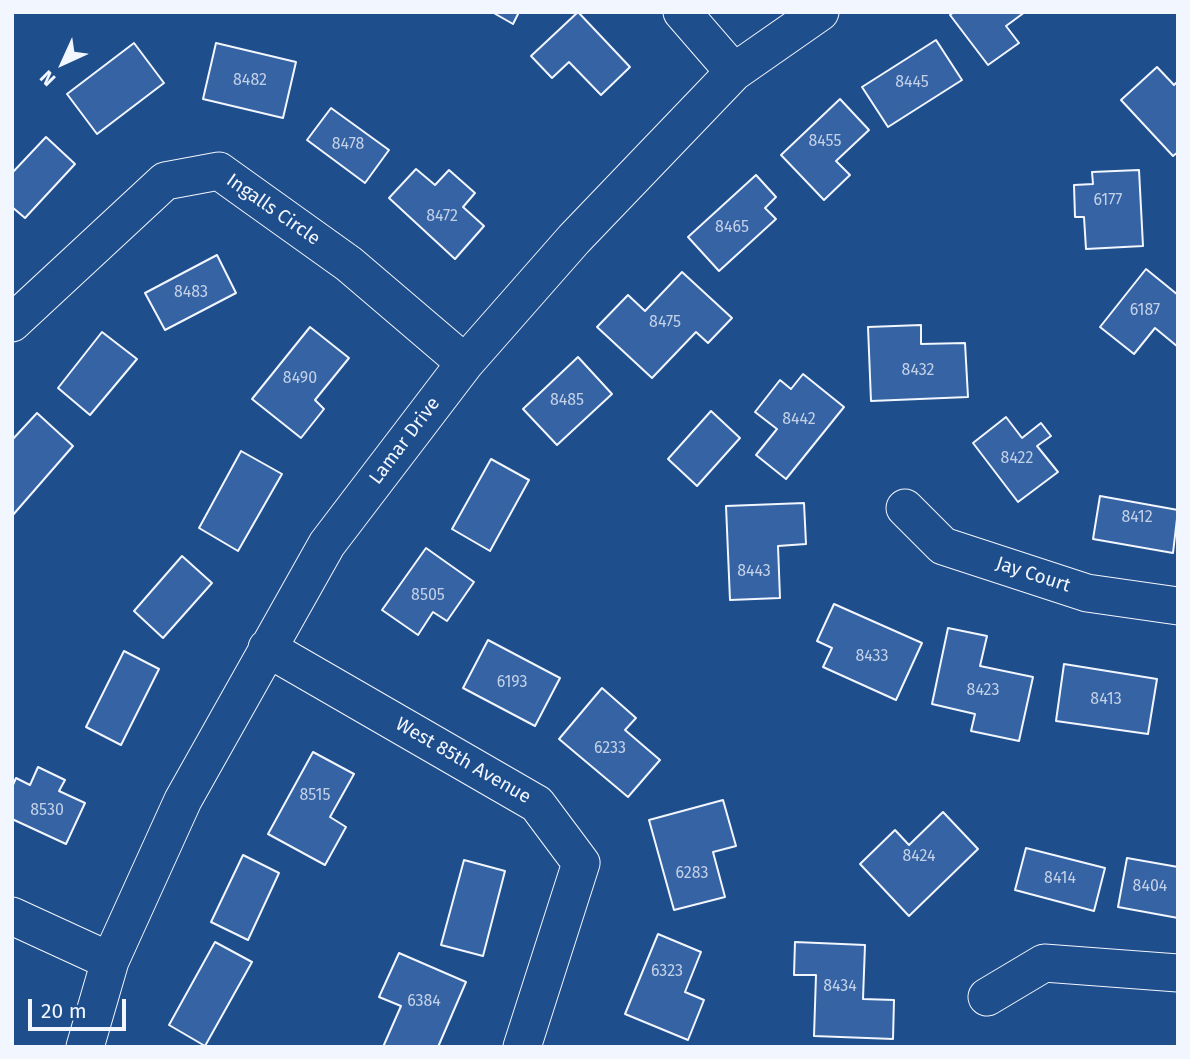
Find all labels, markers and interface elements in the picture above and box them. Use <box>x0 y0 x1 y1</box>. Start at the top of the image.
north arrow <box>28 28 98 98</box>
text: N <box>35 66 60 91</box>
house number: 8482 <box>233 71 267 91</box>
house number: 8445 <box>895 73 929 93</box>
house number: 8455 <box>808 132 842 152</box>
house number: 8478 <box>332 135 364 155</box>
street label: Ingalls Circle <box>222 169 324 251</box>
house number: 6177 <box>1094 191 1122 211</box>
house number: 8472 <box>426 207 458 227</box>
house number: 8465 <box>715 218 749 238</box>
house number: 8483 <box>174 283 208 303</box>
house number: 6187 <box>1130 301 1160 321</box>
house number: 8475 <box>649 313 681 333</box>
house number: 8432 <box>902 361 934 381</box>
house number: 8490 <box>283 369 317 389</box>
house number: 8485 <box>550 391 584 411</box>
street label: Lamar Drive <box>365 393 445 489</box>
house number: 8442 <box>782 410 816 430</box>
house number: 8422 <box>1001 449 1033 469</box>
house number: 8412 <box>1121 508 1153 528</box>
street label: Jay Court <box>993 552 1073 598</box>
house number: 8443 <box>737 562 771 582</box>
house number: 8505 <box>411 586 445 606</box>
house number: 8433 <box>855 647 889 667</box>
house number: 6193 <box>497 673 527 693</box>
house number: 8423 <box>967 681 999 701</box>
house number: 8413 <box>1090 690 1122 710</box>
street label: West 85th Avenue <box>391 713 535 809</box>
house number: 6233 <box>594 739 626 759</box>
house number: 8515 <box>300 786 330 806</box>
house number: 8530 <box>30 801 64 821</box>
house number: 8424 <box>902 847 936 867</box>
house number: 6283 <box>675 864 709 884</box>
house number: 8414 <box>1044 869 1076 889</box>
house number: 8404 <box>1133 877 1167 897</box>
house number: 6323 <box>651 962 683 982</box>
house number: 8434 <box>823 977 857 997</box>
scale bar <box>32 986 130 1030</box>
house number: 6384 <box>407 992 441 1012</box>
text: 20 m <box>41 998 87 1024</box>

